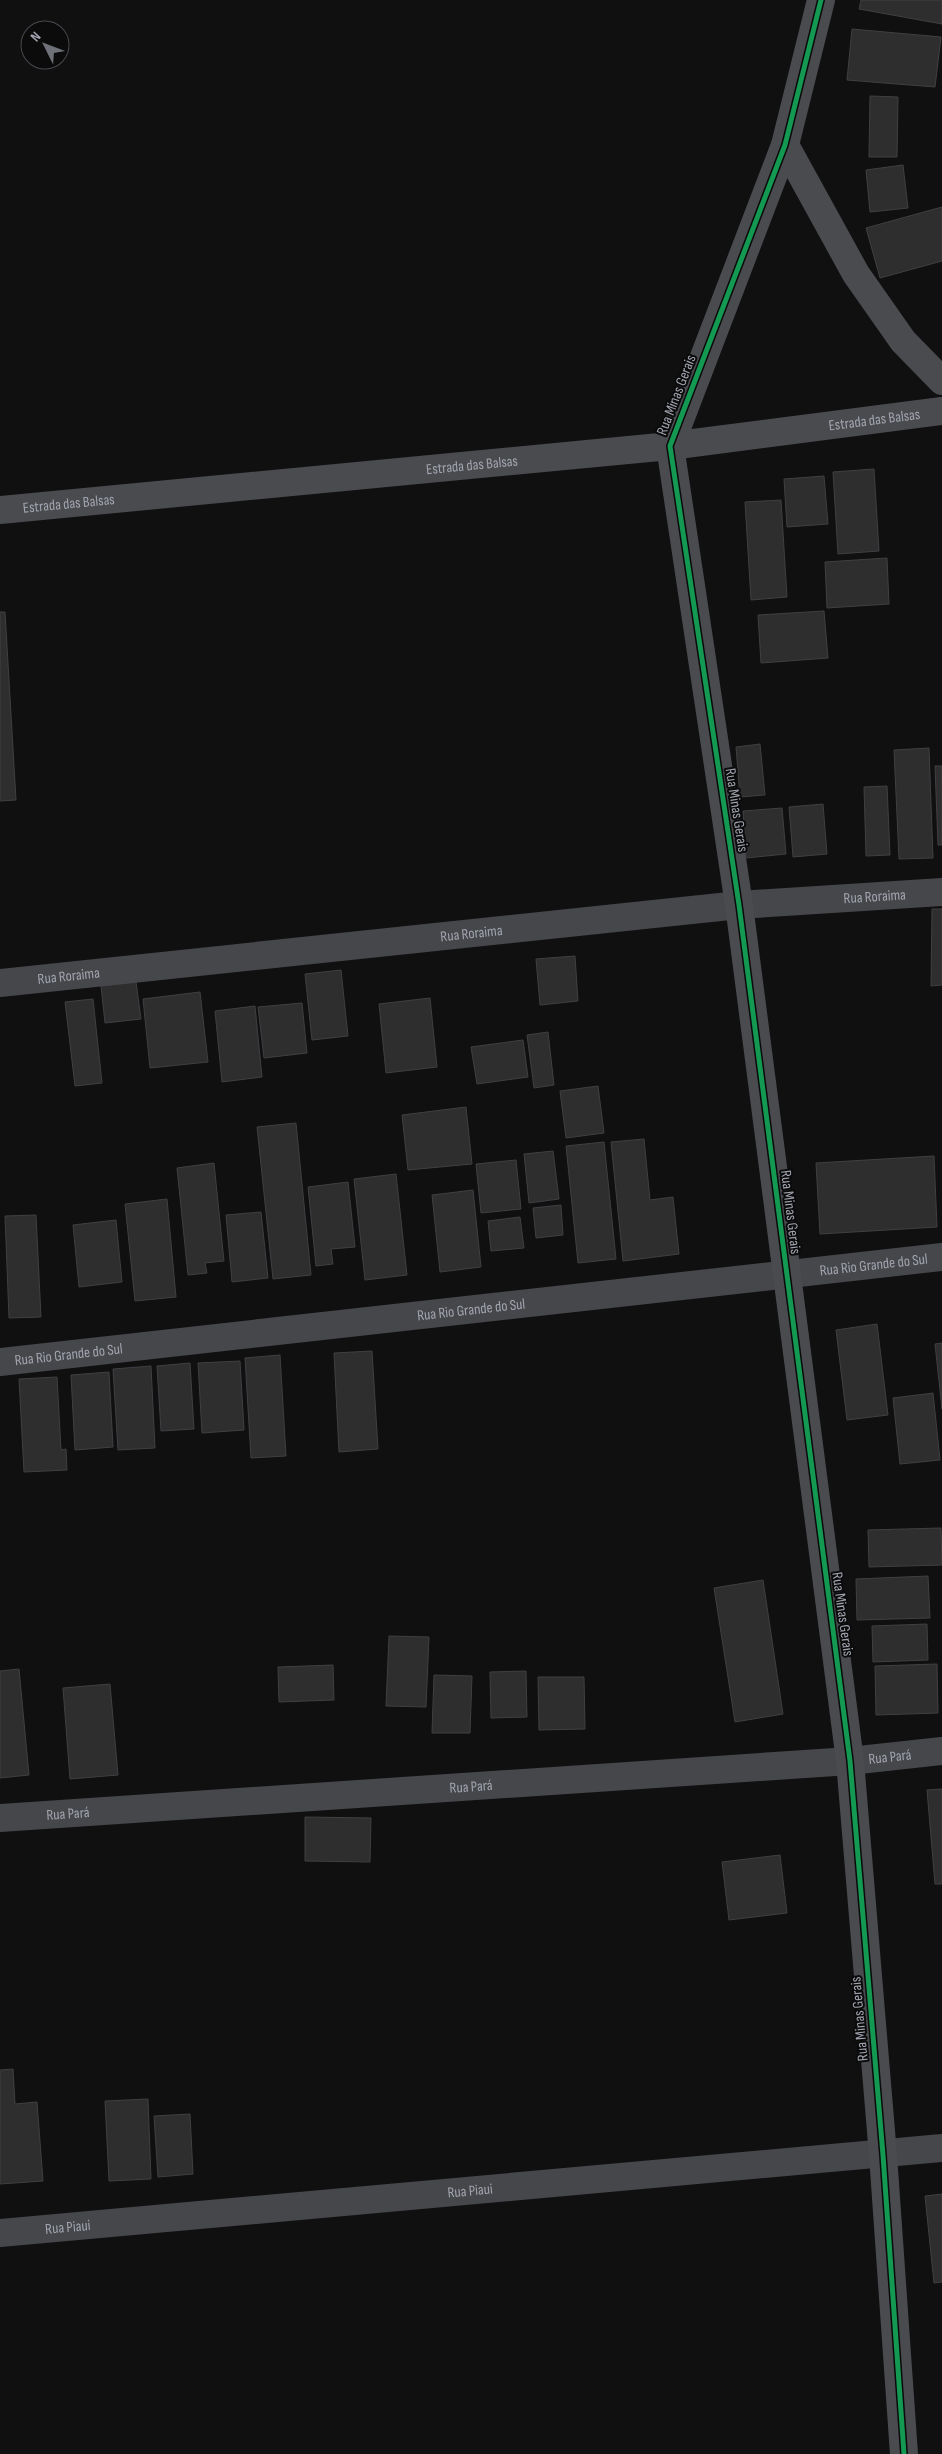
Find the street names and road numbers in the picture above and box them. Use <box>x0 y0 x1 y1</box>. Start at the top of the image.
street label: Rua Minas Gerais <box>652 352 700 438</box>
street label: Estrada das Balsas <box>827 405 921 436</box>
street label: Estrada das Balsas <box>425 452 519 479</box>
street label: Estrada das Balsas <box>22 490 115 518</box>
street label: Rua Minas Gerais <box>721 767 753 853</box>
street label: Rua Roraima <box>843 885 907 908</box>
street label: Rua Roraima <box>439 921 504 946</box>
street label: Rua Roraima <box>37 964 101 989</box>
street label: Rua Minas Gerais <box>776 1169 805 1255</box>
street label: Rua Rio Grande do Sul <box>819 1250 929 1281</box>
street label: Rua Rio Grande do Sul <box>416 1295 526 1325</box>
street label: Rua Rio Grande do Sul <box>14 1339 124 1370</box>
street label: Rua Minas Gerais <box>827 1571 858 1657</box>
street label: Rua Pará <box>867 1745 913 1769</box>
street label: Rua Pará <box>449 1776 493 1798</box>
street label: Rua Pará <box>46 1803 90 1825</box>
street label: Rua Minas Gerais <box>846 1976 873 2062</box>
street label: Rua Piaui <box>447 2180 494 2203</box>
street label: Rua Piaui <box>44 2216 91 2239</box>

